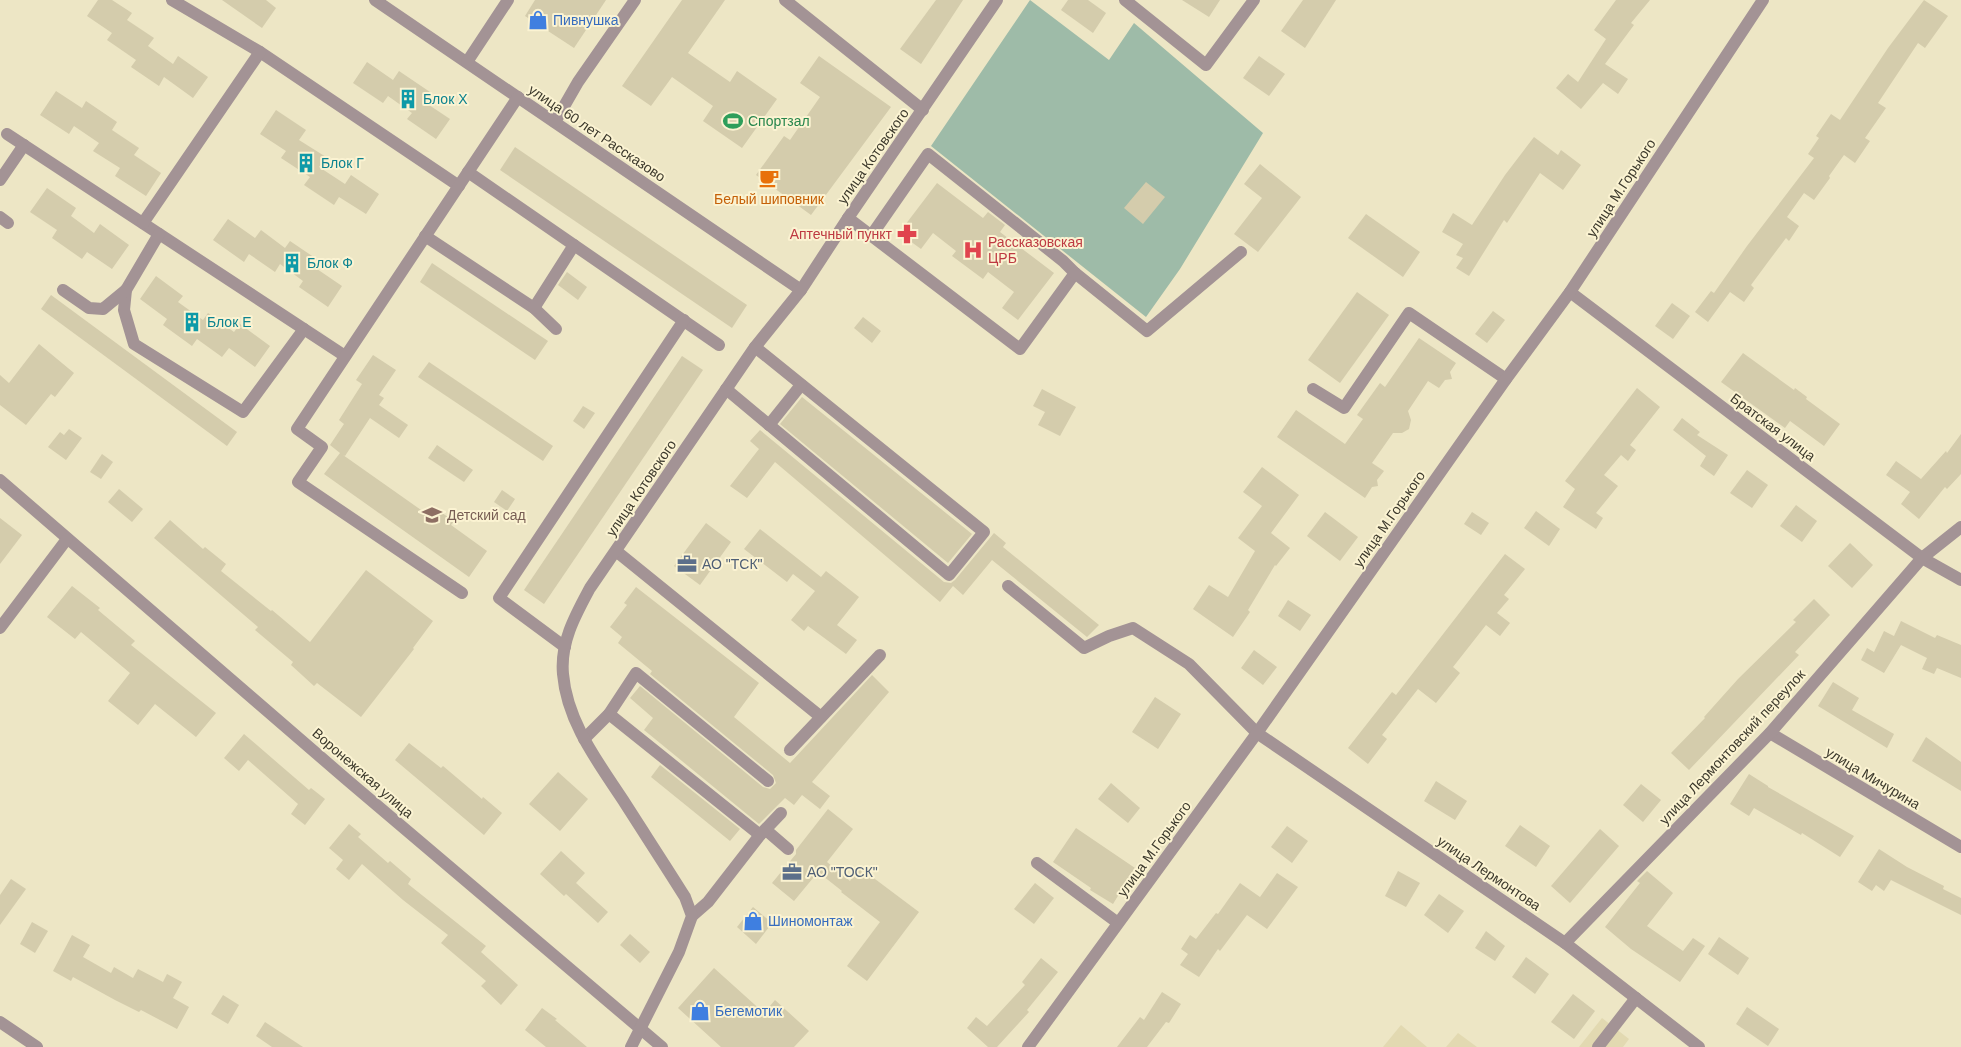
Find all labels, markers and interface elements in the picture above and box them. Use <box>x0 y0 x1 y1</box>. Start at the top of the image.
shop icon: Пивнушка <box>527 9 549 31</box>
place label: Пивнушка <box>553 12 619 28</box>
street label: улица 60 лет Рассказово <box>526 81 669 185</box>
building icon: Блок Х <box>397 88 419 110</box>
place label: Блок Х <box>423 91 468 107</box>
street label: улица Котовского <box>834 105 912 207</box>
sports icon: Спортзал <box>722 110 744 132</box>
place label: Спортзал <box>748 113 810 129</box>
street label: улица М.Горького <box>1583 136 1659 240</box>
building icon: Блок Г <box>295 152 317 174</box>
place label: Блок Г <box>321 155 364 171</box>
cafe icon: Белый шиповник <box>758 167 780 189</box>
place label: Белый шиповник <box>714 191 825 207</box>
pharmacy icon: Аптечный пункт <box>896 223 918 245</box>
place label: Аптечный пункт <box>790 226 893 242</box>
place label: Рассказовская ЦРБ <box>988 234 1083 266</box>
hospital icon: Рассказовская ЦРБ <box>962 239 984 261</box>
building icon: Блок Ф <box>281 252 303 274</box>
place label: Блок Ф <box>307 255 353 271</box>
building icon: Блок Е <box>181 311 203 333</box>
place label: Блок Е <box>207 314 252 330</box>
street label: Братская улица <box>1727 390 1819 464</box>
street label: улица Котовского <box>603 437 679 539</box>
street label: улица М.Горького <box>1350 468 1428 570</box>
school or university icon: Детский сад <box>421 504 443 526</box>
place label: Детский сад <box>447 507 526 523</box>
office icon: АО "ТСК" <box>676 553 698 575</box>
place label: АО "ТСК" <box>702 556 763 572</box>
street label: улица Лермонтовский переулок <box>1656 666 1809 828</box>
street label: Воронежская улица <box>309 725 417 821</box>
street label: улица Мичурина <box>1823 744 1923 813</box>
street label: улица М.Горького <box>1114 798 1194 900</box>
street label: улица Лермонтова <box>1434 832 1544 914</box>
office icon: АО "ТОСК" <box>781 861 803 883</box>
place label: АО "ТОСК" <box>807 864 878 880</box>
shop icon: Шиномонтаж <box>742 910 764 932</box>
place label: Шиномонтаж <box>768 913 853 929</box>
shop icon: Бегемотик <box>689 1000 711 1022</box>
place label: Бегемотик <box>715 1003 783 1019</box>

